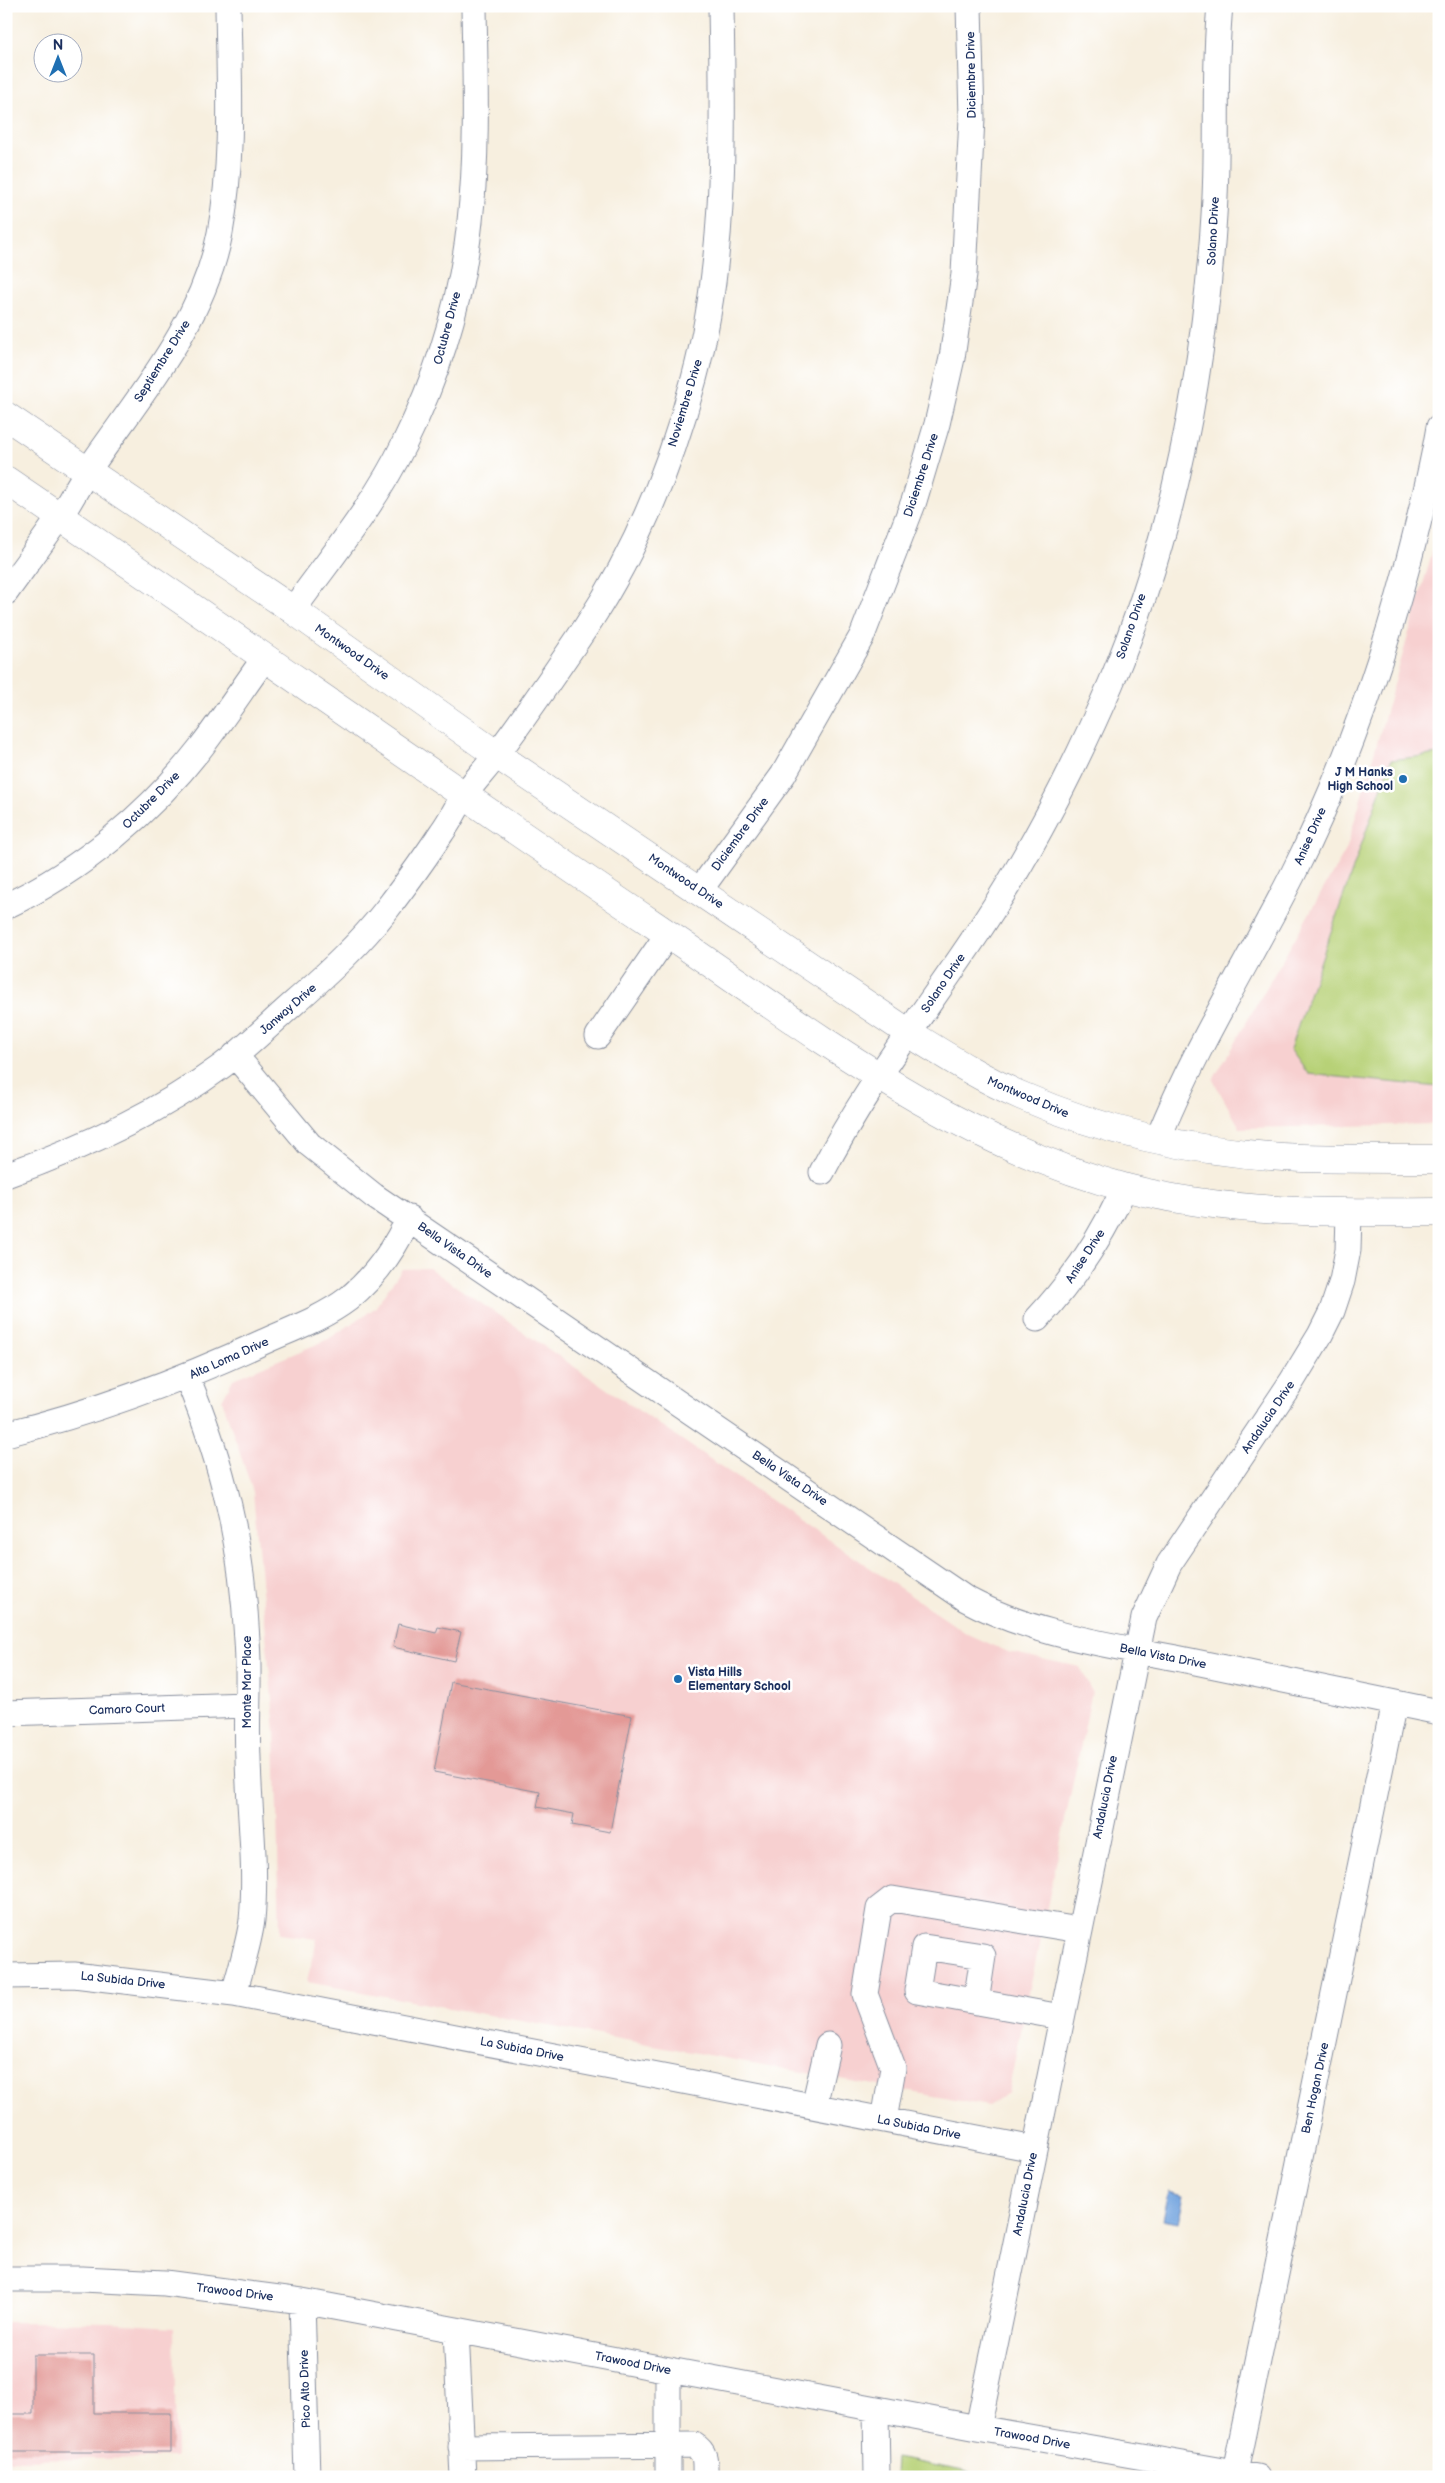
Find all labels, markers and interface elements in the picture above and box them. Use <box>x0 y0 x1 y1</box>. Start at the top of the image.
street label: Diciembre Drive <box>963 31 980 119</box>
north arrow <box>32 32 82 82</box>
text: N <box>53 37 63 54</box>
street label: Solano Drive <box>1204 196 1223 266</box>
street label: Octubre Drive <box>431 290 464 366</box>
street label: Septiembre Drive <box>131 317 194 405</box>
street label: Noviembre Drive <box>665 357 706 449</box>
street label: Diciembre Drive <box>901 431 942 519</box>
street label: Solano Drive <box>1113 591 1150 661</box>
street label: Montwood Drive <box>312 621 392 684</box>
place label: J M Hanks High School <box>1327 765 1393 794</box>
street label: Octubre Drive <box>120 769 183 832</box>
marker: J M Hanks High School <box>1397 773 1409 785</box>
street label: Diciembre Drive <box>709 795 772 874</box>
street label: Anise Drive <box>1291 805 1330 867</box>
street label: Montwood Drive <box>645 851 726 912</box>
street label: Solano Drive <box>918 951 969 1016</box>
street label: Janway Drive <box>257 981 320 1038</box>
street label: Montwood Drive <box>985 1073 1071 1121</box>
street label: Bella Vista Drive <box>414 1219 495 1282</box>
street label: Anise Drive <box>1062 1226 1108 1286</box>
street label: Alta Loma Drive <box>187 1334 271 1383</box>
street label: Andalucia Drive <box>1239 1378 1298 1457</box>
street label: Bella Vista Drive <box>749 1448 830 1509</box>
street label: Monte Mar Place <box>240 1636 255 1728</box>
street label: Bella Vista Drive <box>1118 1641 1208 1672</box>
place label: Vista Hills Elementary School <box>688 1665 791 1694</box>
marker: Vista Hills Elementary School <box>672 1673 684 1685</box>
street label: Camaro Court <box>89 1701 166 1718</box>
street label: Andalucia Drive <box>1090 1754 1121 1840</box>
street label: La Subida Drive <box>80 1969 166 1992</box>
street label: La Subida Drive <box>479 2034 565 2065</box>
street label: Ben Hogan Drive <box>1298 2041 1332 2135</box>
street label: La Subida Drive <box>876 2112 962 2143</box>
street label: Andalucia Drive <box>1010 2151 1041 2237</box>
street label: Trawood Drive <box>196 2280 274 2305</box>
street label: Trawood Drive <box>593 2349 672 2378</box>
street label: Pico Alto Drive <box>297 2350 314 2428</box>
street label: Trawood Drive <box>992 2424 1071 2453</box>

